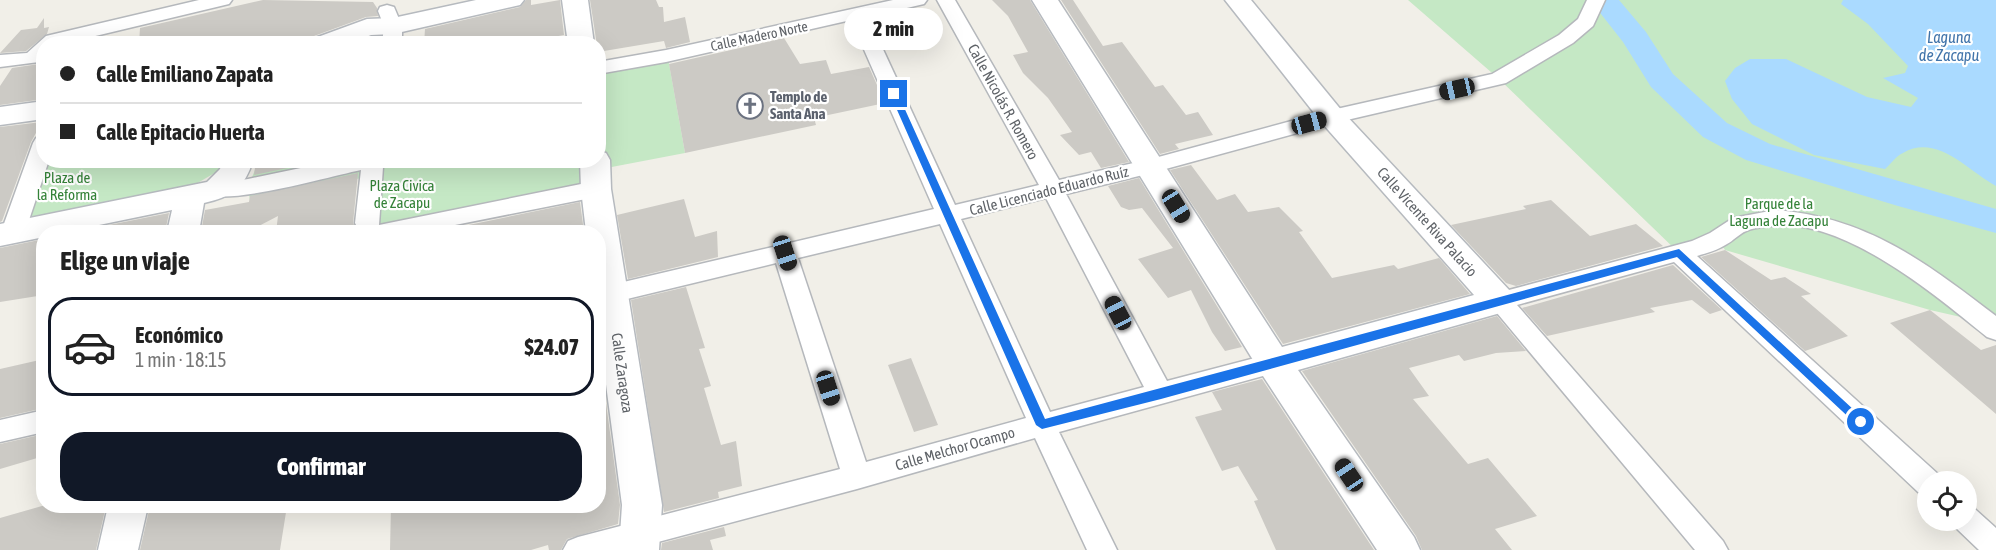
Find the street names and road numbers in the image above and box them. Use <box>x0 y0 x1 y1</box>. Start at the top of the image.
street label: Calle Madero Norte <box>709 18 809 54</box>
street label: Calle Nicolás R. Romero <box>965 41 1042 162</box>
street label: Calle Licenciado Eduardo Ruíz <box>968 162 1131 219</box>
street label: Calle Vicente Riva Palacio <box>1374 164 1481 280</box>
street label: Calle Zaragoza <box>608 332 637 414</box>
street label: Calle Melchor Ocampo <box>893 423 1017 474</box>

